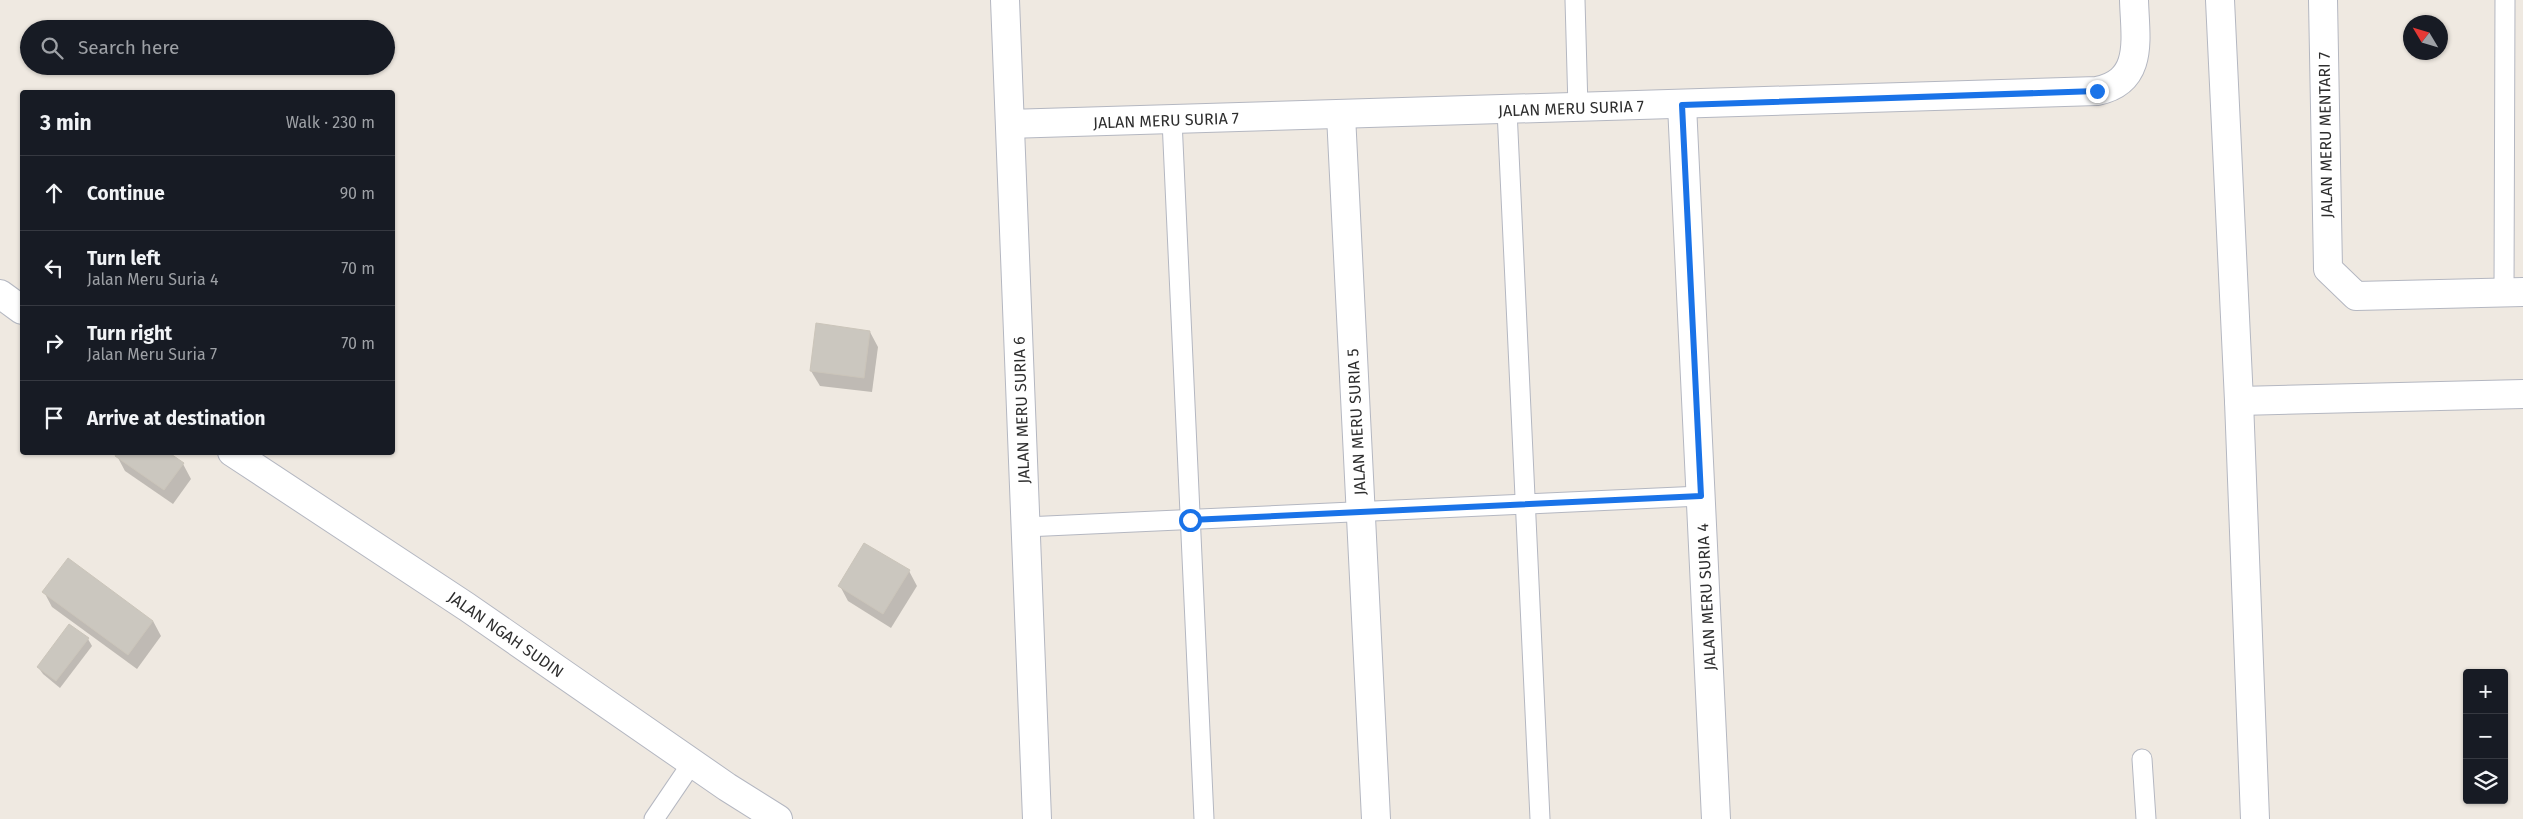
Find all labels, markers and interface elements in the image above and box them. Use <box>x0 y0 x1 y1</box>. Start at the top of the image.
north arrow <box>2403 15 2448 60</box>
search box <box>20 20 395 75</box>
icon: search <box>38 34 66 62</box>
text: Search here <box>78 36 179 59</box>
street label: JALAN MERU MENTARI 7 <box>2315 52 2336 218</box>
route end <box>2086 80 2109 103</box>
street label: JALAN MERU SURIA 7 <box>1498 96 1644 121</box>
street label: JALAN MERU SURIA 7 <box>1093 108 1239 133</box>
text: 3 min <box>40 110 92 136</box>
text: Walk · 230 m <box>286 113 375 132</box>
icon: ahead <box>40 179 68 207</box>
text: Continue <box>87 182 165 205</box>
text: 90 m <box>340 184 375 203</box>
text: Turn left <box>87 247 161 270</box>
icon: left <box>40 254 68 282</box>
text: 70 m <box>341 259 375 278</box>
text: Jalan Meru Suria 4 <box>87 270 218 289</box>
text: Turn right <box>87 322 172 345</box>
icon: right <box>40 329 68 357</box>
text: 70 m <box>341 334 375 353</box>
street label: JALAN MERU SURIA 6 <box>1009 336 1034 484</box>
text: Jalan Meru Suria 7 <box>87 345 217 364</box>
street label: JALAN MERU SURIA 5 <box>1343 348 1370 496</box>
icon: arrive <box>40 404 68 432</box>
text: Arrive at destination <box>87 407 266 430</box>
route start <box>1179 509 1202 532</box>
street label: JALAN MERU SURIA 4 <box>1693 522 1720 671</box>
street label: JALAN NGAH SUDIN <box>444 587 567 681</box>
map controls <box>2463 669 2508 804</box>
button: + <box>2463 669 2508 714</box>
button: − <box>2463 714 2508 759</box>
button: layers <box>2463 759 2508 804</box>

